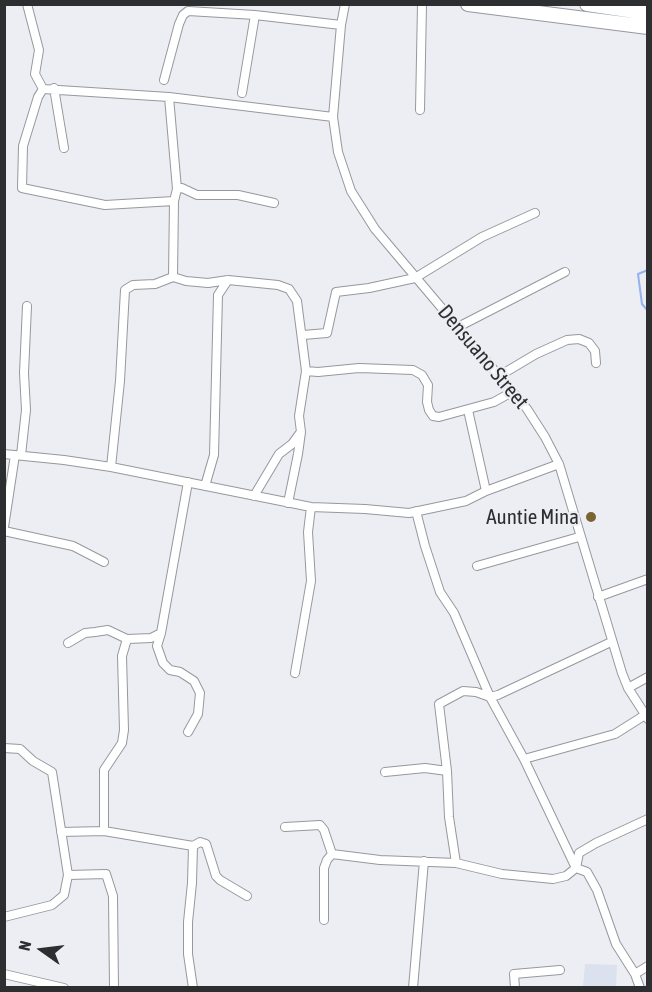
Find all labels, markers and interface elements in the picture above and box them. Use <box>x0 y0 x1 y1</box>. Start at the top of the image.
street label: Densuano Street <box>432 300 534 414</box>
place label: Auntie Mina <box>486 504 579 530</box>
marker: Auntie Mina <box>584 510 598 524</box>
north arrow <box>12 920 72 980</box>
text: N <box>15 939 34 952</box>

